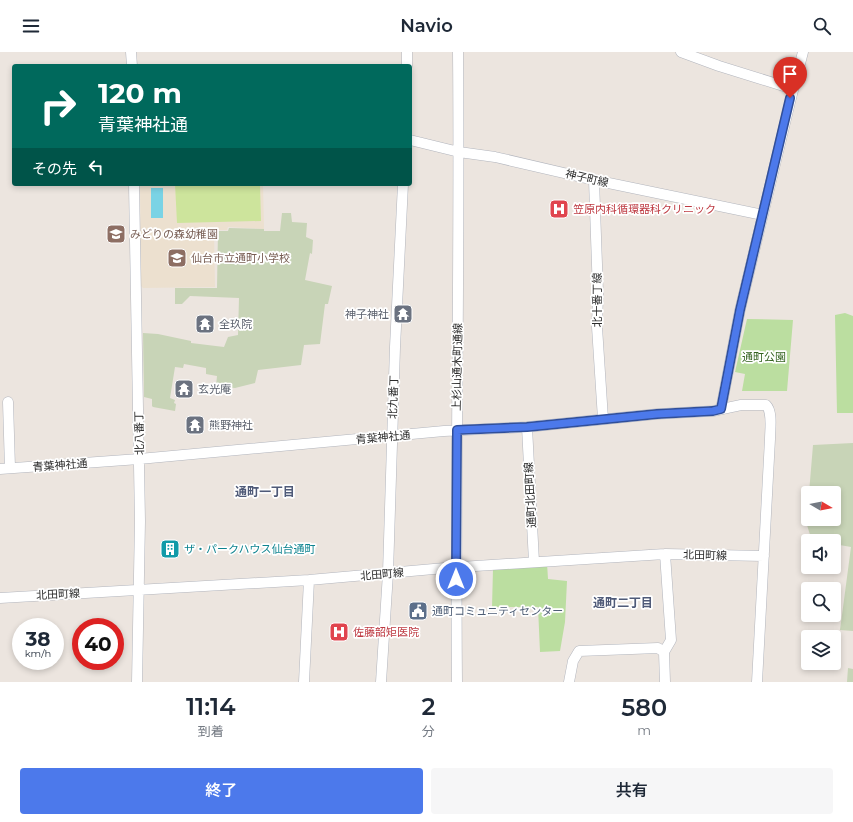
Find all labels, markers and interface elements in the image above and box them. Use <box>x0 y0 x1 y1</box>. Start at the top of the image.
icon: menu <box>20 15 42 37</box>
text: Navio <box>400 15 453 37</box>
icon: search <box>811 15 833 37</box>
pin <box>773 57 807 98</box>
icon: arrive <box>779 63 801 85</box>
text: 120 m <box>98 76 182 110</box>
icon: right <box>32 80 84 132</box>
text: 青葉神社通 <box>98 114 188 136</box>
icon: left <box>85 156 107 178</box>
text: その先 <box>32 159 77 178</box>
street label: 神子町線 <box>564 166 610 190</box>
hospital icon: 笠原内科循環器科クリニック <box>548 198 570 220</box>
place label: 笠原内科循環器科クリニック <box>573 202 716 216</box>
school or university icon: みどりの森幼稚園 <box>105 223 127 245</box>
place label: みどりの森幼稚園 <box>130 227 218 241</box>
school or university icon: 仙台市立通町小学校 <box>166 247 188 269</box>
place label: 仙台市立通町小学校 <box>191 251 290 265</box>
street label: 北十番丁線 <box>590 273 604 328</box>
temple icon: 神子神社 <box>392 303 414 325</box>
place label: 神子神社 <box>345 307 389 321</box>
temple icon: 全玖院 <box>194 313 216 335</box>
place label: 全玖院 <box>219 317 252 331</box>
street label: 上杉山通木町通線 <box>449 323 465 411</box>
park label: 通町公園 <box>742 350 786 364</box>
street label: 北九番丁 <box>385 375 401 419</box>
temple icon: 玄光庵 <box>173 378 195 400</box>
place label: 玄光庵 <box>198 382 231 396</box>
street label: 北八番丁 <box>132 411 146 455</box>
temple icon: 熊野神社 <box>184 414 206 436</box>
place label: 熊野神社 <box>209 418 253 432</box>
street label: 青葉神社通 <box>355 428 411 446</box>
street label: 青葉神社通 <box>32 456 88 474</box>
street label: 通町北田町線 <box>521 462 539 528</box>
district label: 通町一丁目 <box>235 484 295 499</box>
north arrow <box>801 486 841 526</box>
map controls <box>801 486 841 670</box>
button: sound <box>801 534 841 574</box>
building icon: ザ・パークハウス仙台通町 <box>159 538 181 560</box>
place label: ザ・パークハウス仙台通町 <box>184 542 315 556</box>
street label: 北田町線 <box>683 548 727 562</box>
position arrow <box>435 558 477 600</box>
street label: 北田町線 <box>359 565 405 583</box>
button: search <box>801 582 841 622</box>
street label: 北田町線 <box>36 586 80 602</box>
district label: 通町二丁目 <box>593 595 653 610</box>
public building icon: 通町コミュニティセンター <box>407 600 429 622</box>
place label: 通町コミュニティセンター <box>432 604 563 618</box>
speed limit sign: 40 <box>72 618 124 670</box>
hospital icon: 佐藤韶矩医院 <box>328 621 350 643</box>
place label: 佐藤韶矩医院 <box>353 625 419 639</box>
text: 38 <box>25 627 51 651</box>
button: layers <box>801 630 841 670</box>
text: km/h <box>25 647 51 660</box>
text: 11:14 <box>186 692 235 721</box>
text: 2 <box>421 692 435 721</box>
text: 580 <box>621 693 667 722</box>
text: m <box>637 722 651 738</box>
text: 到着 <box>198 723 224 739</box>
text: 分 <box>422 723 435 739</box>
button: 終了 <box>20 768 423 814</box>
button: 共有 <box>431 768 833 814</box>

